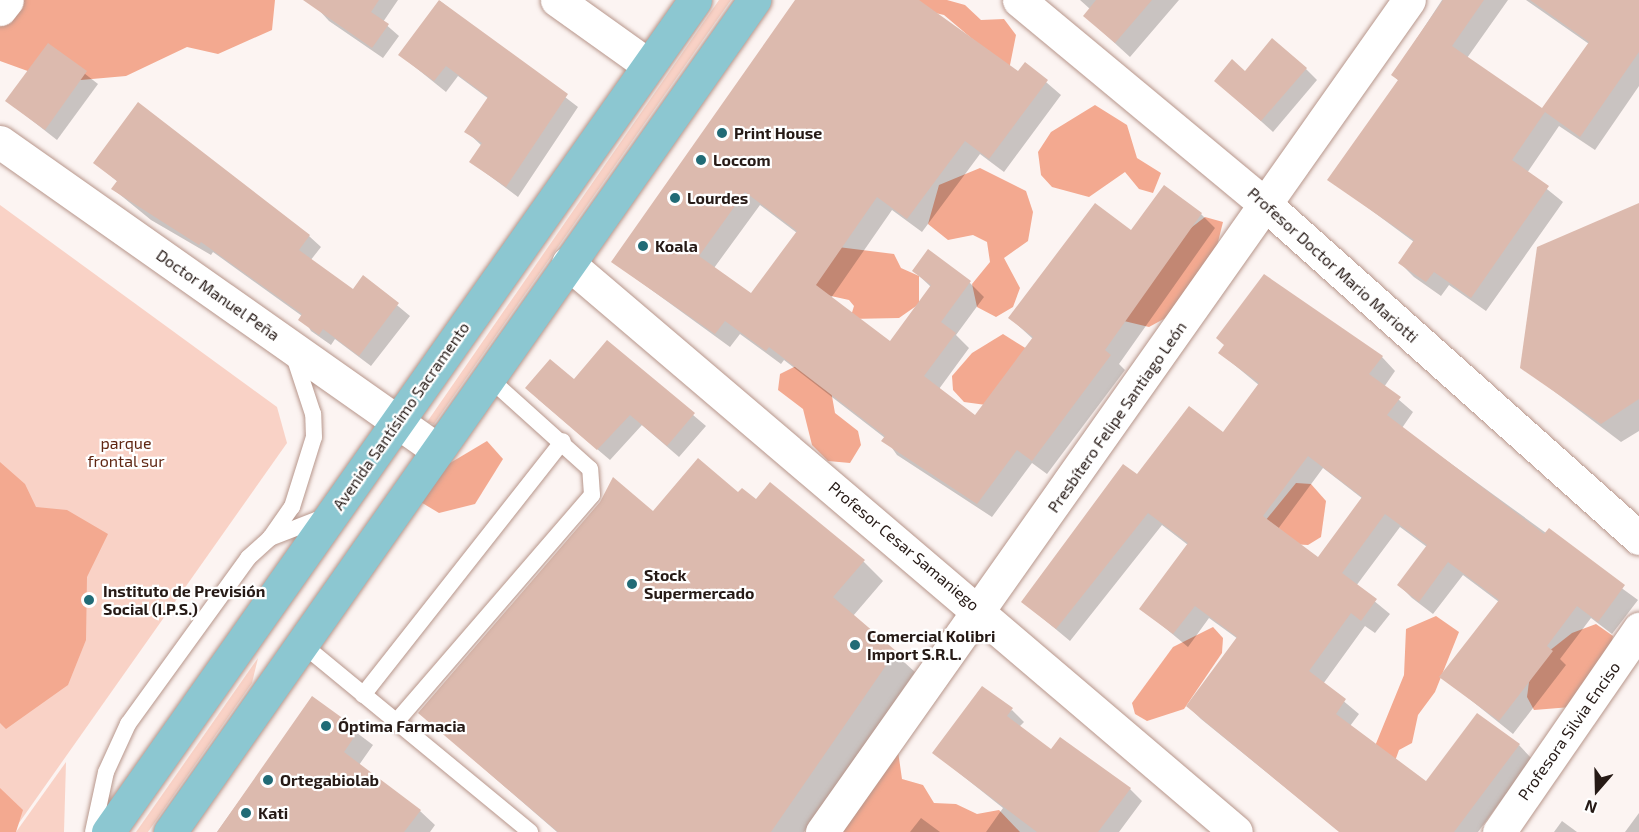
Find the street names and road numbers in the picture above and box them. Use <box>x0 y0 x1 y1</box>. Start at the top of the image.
street label: Profesor Doctor Mario Mariotti <box>1244 183 1422 347</box>
street label: Doctor Manuel Peña <box>152 245 284 345</box>
street label: Avenida Santísimo Sacramento <box>329 318 473 514</box>
street label: Presbítero Felipe Santiago León <box>1044 318 1190 516</box>
street label: Profesor Cesar Samaniego <box>825 477 983 615</box>
street label: Profesora Silvia Enciso <box>1514 658 1624 804</box>

